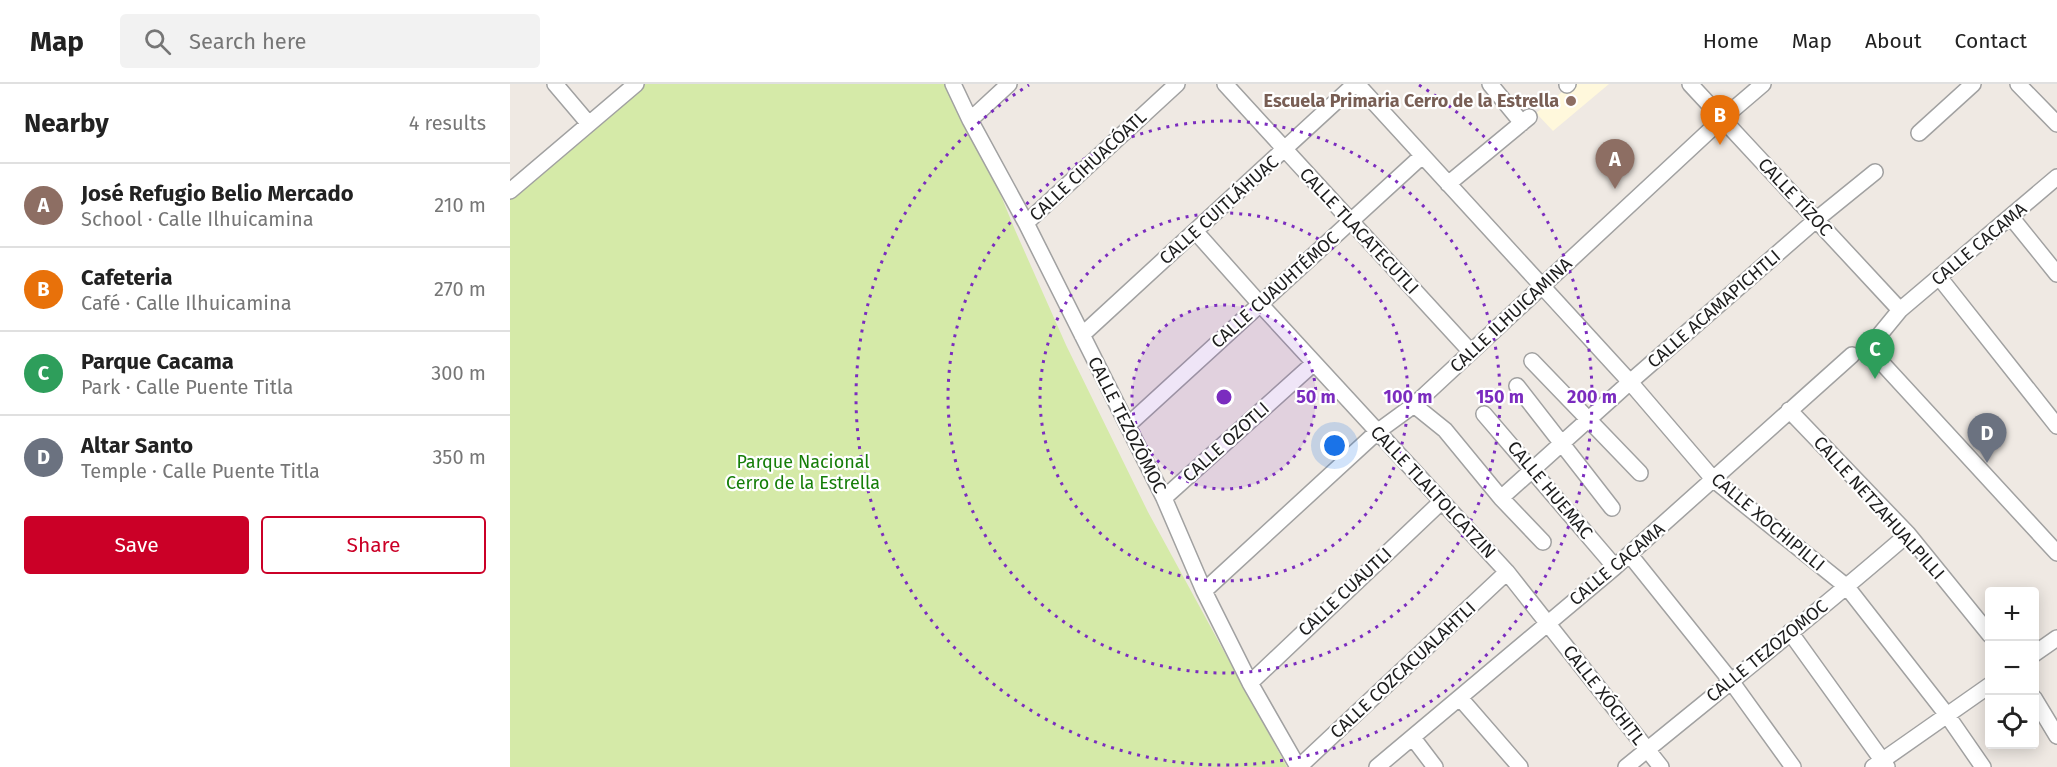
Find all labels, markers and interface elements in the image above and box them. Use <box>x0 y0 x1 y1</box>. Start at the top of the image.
search box <box>120 14 540 68</box>
text: Map <box>30 25 84 58</box>
icon: search <box>141 25 174 58</box>
text: Search here <box>189 28 307 55</box>
text: Home <box>1703 28 1759 54</box>
text: Map <box>1792 28 1832 54</box>
text: About <box>1865 28 1922 54</box>
text: Contact <box>1955 28 2027 54</box>
place label: Escuela Primaria Cerro de la Estrella <box>1264 90 1559 112</box>
marker: Escuela Primaria Cerro de la Estrella <box>1564 94 1578 108</box>
pin: B <box>1700 95 1740 145</box>
street label: CALLE CIHUACÓATL <box>1025 106 1151 226</box>
text: Nearby <box>24 108 109 139</box>
text: 4 results <box>409 111 486 135</box>
pin: A <box>1596 140 1634 189</box>
street label: CALLE CUITLÁHUAC <box>1154 150 1283 269</box>
street label: CALLE TÍZOC <box>1753 153 1837 241</box>
street label: CALLE TLACATECUTLI <box>1295 163 1423 299</box>
text: José Refugio Belio Mercado <box>81 180 354 207</box>
text: A <box>38 193 49 217</box>
text: 210 m <box>434 193 486 217</box>
street label: CALLE CACAMA <box>1927 197 2032 290</box>
text: School · Calle Ilhuicamina <box>81 207 314 231</box>
street label: CALLE CUAUHTÉMOC <box>1206 226 1343 353</box>
street label: CALLE ACAMAPICHTLI <box>1643 245 1785 373</box>
street label: CALLE ILHUICAMINA <box>1445 252 1577 377</box>
text: Cafeteria <box>81 264 173 291</box>
text: B <box>37 277 50 301</box>
text: 270 m <box>434 277 486 301</box>
text: Café · Calle Ilhuicamina <box>81 291 292 315</box>
pin: C <box>1856 330 1894 379</box>
text: Parque Cacama <box>81 348 234 375</box>
street label: CALLE TEZOZÓMOC <box>1083 353 1171 497</box>
text: C <box>38 361 49 385</box>
text: 300 m <box>431 361 486 385</box>
text: Park · Calle Puente Titla <box>81 375 293 399</box>
text: 50 m <box>1296 386 1336 408</box>
text: 100 m <box>1384 386 1432 408</box>
text: 150 m <box>1476 386 1524 408</box>
text: 200 m <box>1567 386 1617 408</box>
centre of rings <box>1214 387 1234 407</box>
street label: CALLE OZOTLI <box>1178 397 1274 487</box>
pin: D <box>1968 414 2006 463</box>
street label: CALLE TLALTOLCATZIN <box>1366 421 1500 563</box>
your location <box>1320 431 1349 460</box>
text: Altar Santo <box>81 432 193 459</box>
street label: CALLE NETZAHUALPILLI <box>1809 432 1949 584</box>
street label: CALLE HUEMAC <box>1503 437 1597 543</box>
text: D <box>37 445 50 469</box>
text: 350 m <box>432 445 486 469</box>
park label: Parque Nacional Cerro de la Estrella <box>726 451 880 494</box>
text: Temple · Calle Puente Titla <box>81 459 320 483</box>
street label: CALLE XOCHIPILLI <box>1707 468 1829 576</box>
button: Save <box>24 516 249 574</box>
button: Share <box>261 516 486 574</box>
street label: CALLE CACAMA <box>1565 517 1670 610</box>
street label: CALLE CUAUTLI <box>1294 543 1396 641</box>
map controls <box>1985 587 2039 749</box>
button: + <box>1985 587 2039 641</box>
street label: CALLE TEZOZOMOC <box>1702 595 1832 707</box>
street label: CALLE COZCACUALAHTLI <box>1326 597 1480 743</box>
street label: CALLE XÓCHITL <box>1558 641 1650 749</box>
button: − <box>1985 641 2039 695</box>
button: locate <box>1985 695 2039 749</box>

